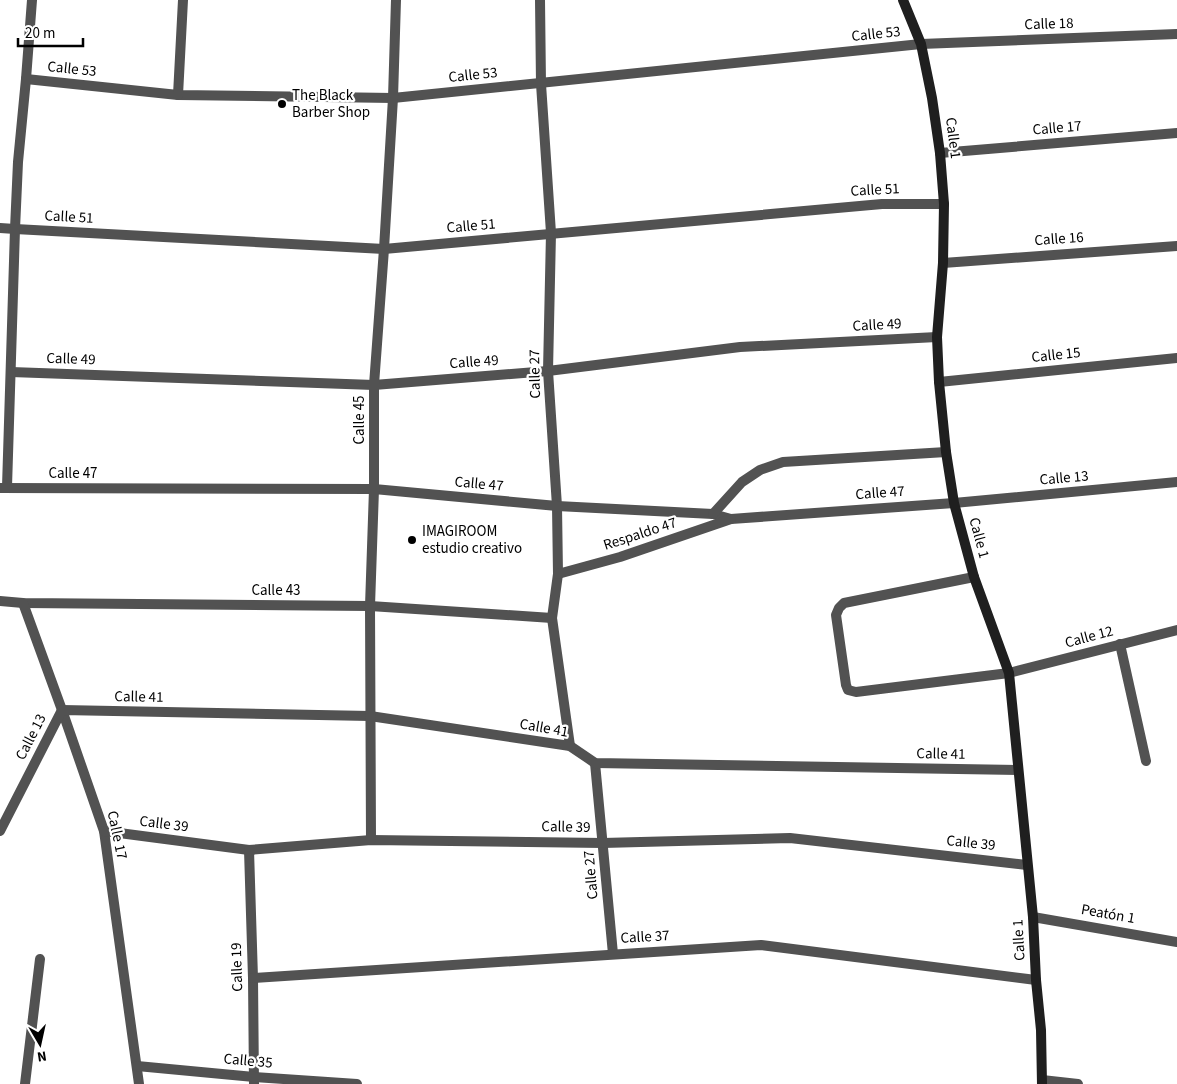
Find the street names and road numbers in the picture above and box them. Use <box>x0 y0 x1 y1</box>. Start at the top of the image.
street label: Calle 18 <box>1024 13 1074 35</box>
street label: Calle 53 <box>850 21 902 47</box>
street label: Calle 53 <box>46 56 98 82</box>
street label: Calle 53 <box>447 62 499 88</box>
street label: Calle 17 <box>1032 115 1082 141</box>
street label: Calle 1 <box>940 116 966 160</box>
street label: Calle 51 <box>850 178 900 202</box>
street label: Calle 51 <box>44 205 94 229</box>
street label: Calle 51 <box>446 213 496 239</box>
street label: Calle 16 <box>1034 227 1084 251</box>
street label: Calle 49 <box>852 313 902 337</box>
street label: Calle 15 <box>1030 342 1082 368</box>
street label: Calle 49 <box>46 348 96 370</box>
street label: Calle 27 <box>524 349 546 399</box>
street label: Calle 49 <box>449 350 499 374</box>
street label: Calle 45 <box>349 395 370 445</box>
street label: Calle 47 <box>48 463 98 484</box>
street label: Calle 13 <box>1039 465 1089 491</box>
street label: Calle 47 <box>454 471 504 497</box>
street label: Calle 47 <box>855 481 905 505</box>
street label: Respaldo 47 <box>601 512 679 556</box>
street label: Calle 1 <box>963 515 995 561</box>
street label: Calle 43 <box>251 580 301 601</box>
street label: Calle 12 <box>1063 620 1115 654</box>
street label: Calle 41 <box>114 686 164 708</box>
street label: Calle 13 <box>10 710 52 764</box>
street label: Calle 41 <box>518 713 570 743</box>
street label: Calle 41 <box>916 743 966 765</box>
street label: Calle 17 <box>102 809 132 861</box>
street label: Calle 39 <box>138 811 190 837</box>
street label: Calle 39 <box>541 816 591 838</box>
street label: Calle 39 <box>945 830 997 856</box>
street label: Calle 27 <box>578 850 604 900</box>
street label: Peatón 1 <box>1079 899 1137 929</box>
street label: Calle 1 <box>1007 919 1031 961</box>
street label: Calle 37 <box>620 925 670 949</box>
street label: Calle 19 <box>226 942 248 992</box>
street label: Calle 35 <box>223 1048 273 1074</box>

